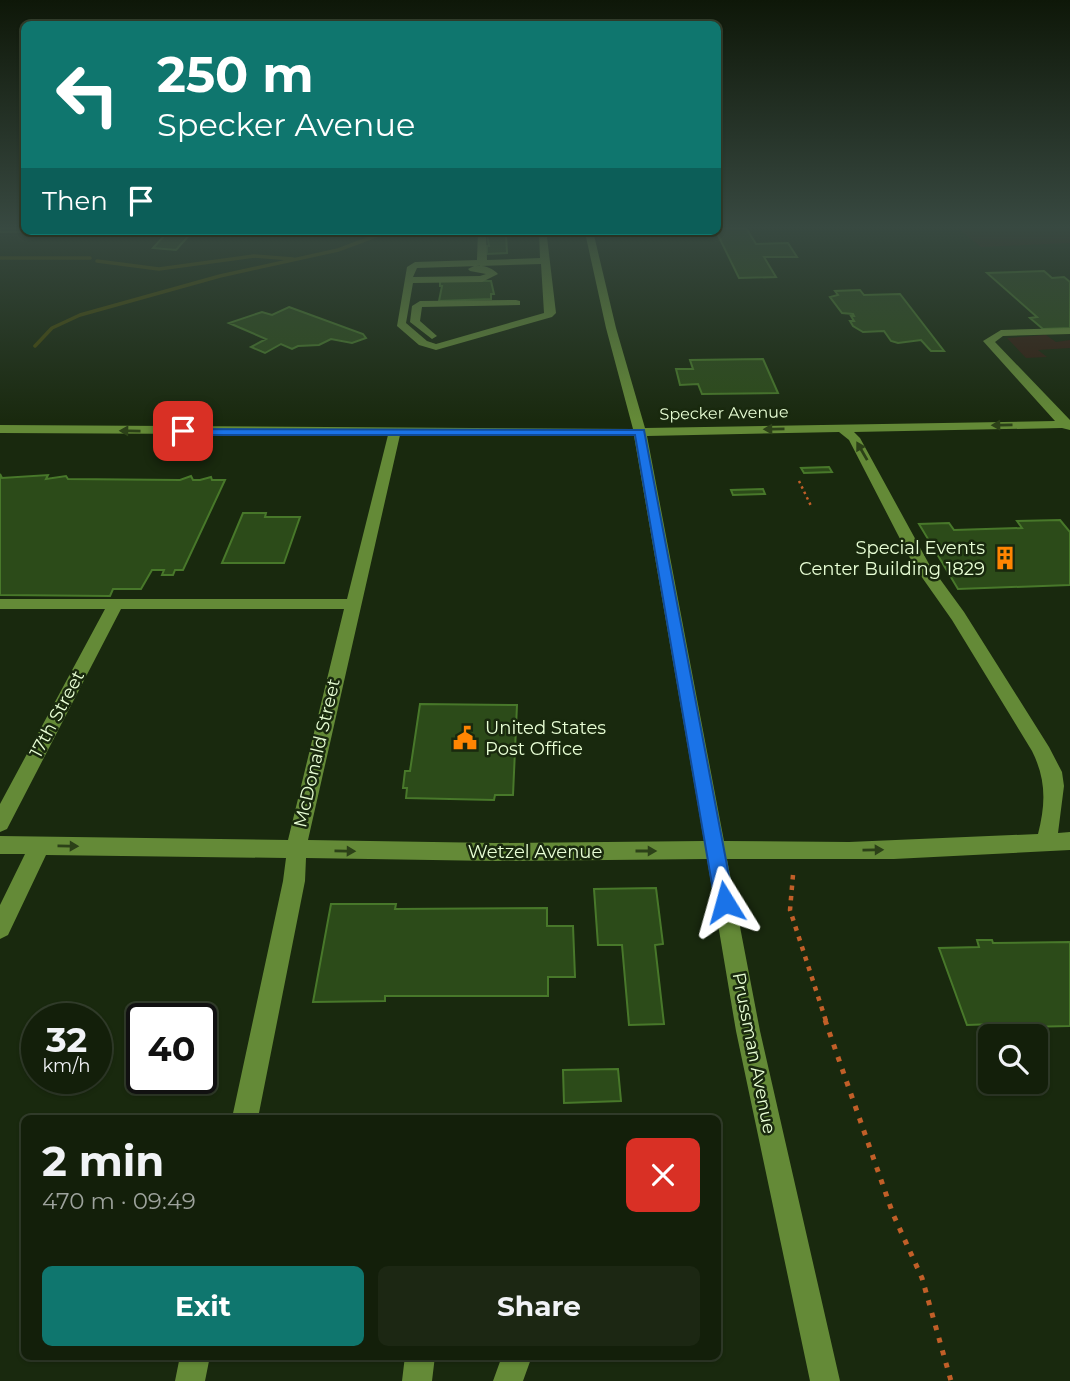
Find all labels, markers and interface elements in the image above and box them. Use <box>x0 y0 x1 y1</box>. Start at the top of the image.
text: 250 m <box>157 45 314 104</box>
icon: left <box>42 49 133 140</box>
text: Specker Avenue <box>157 105 415 144</box>
icon: arrive <box>122 182 160 220</box>
text: Then <box>42 185 108 217</box>
pin <box>153 401 213 461</box>
street label: Specker Avenue <box>659 402 789 424</box>
icon: arrive <box>164 412 202 450</box>
one-way arrow <box>991 419 1013 431</box>
one-way arrow <box>763 424 785 435</box>
one-way arrow <box>119 425 141 437</box>
one-way arrow <box>856 442 868 461</box>
place label: Special Events Center Building 1829 <box>799 537 985 580</box>
building icon: Special Events Center Building 1829 <box>991 544 1019 572</box>
street label: 17th Street <box>25 667 89 761</box>
street label: McDonald Street <box>289 676 345 830</box>
place label: United States Post Office <box>485 717 606 760</box>
public building icon: United States Post Office <box>451 724 479 752</box>
one-way arrow <box>57 840 79 852</box>
street label: Wetzel Avenue <box>468 841 602 863</box>
one-way arrow <box>334 845 356 857</box>
one-way arrow <box>635 845 657 857</box>
one-way arrow <box>862 845 884 856</box>
position arrow <box>688 865 762 939</box>
street label: Prussman Avenue <box>728 970 780 1136</box>
speed limit sign: 40 <box>126 1003 217 1094</box>
text: 32 <box>46 1018 87 1061</box>
map controls <box>978 1024 1048 1094</box>
button: search <box>978 1024 1048 1094</box>
text: km/h <box>42 1055 91 1077</box>
text: 2 min <box>42 1135 164 1187</box>
button: close <box>626 1138 700 1212</box>
text: 470 m · 09:49 <box>42 1187 196 1215</box>
button: Exit <box>42 1266 364 1346</box>
button: Share <box>378 1266 700 1346</box>

